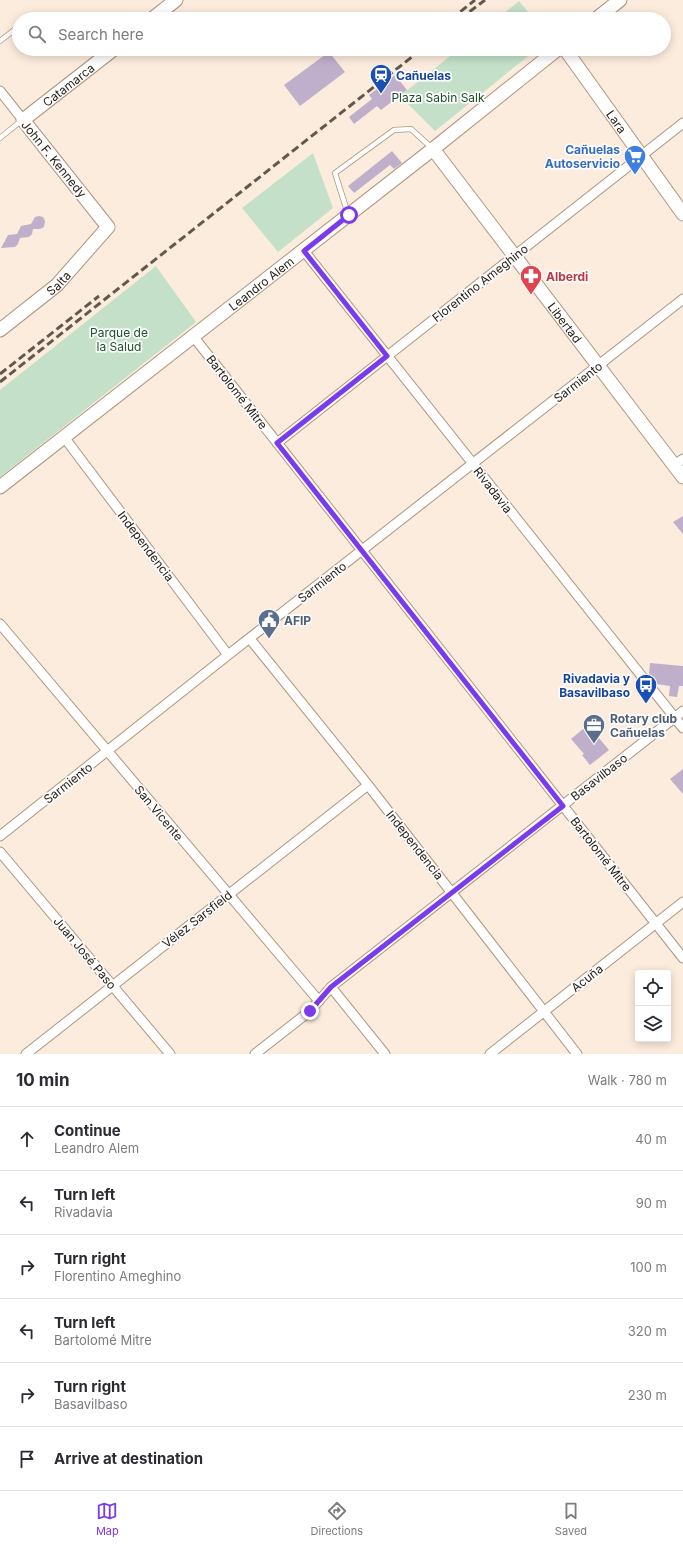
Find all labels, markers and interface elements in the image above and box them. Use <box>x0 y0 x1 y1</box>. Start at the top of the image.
search box <box>12 12 671 56</box>
icon: search <box>26 23 48 45</box>
text: Search here <box>58 25 144 44</box>
street label: Catamarca <box>39 60 97 109</box>
station icon: Cañuelas <box>368 62 394 95</box>
place label: Cañuelas <box>396 68 451 83</box>
park label: Plaza Sabin Salk <box>391 90 485 105</box>
street label: Lara <box>603 107 630 136</box>
street label: John F. Kennedy <box>18 117 90 201</box>
place label: Cañuelas Autoservicio <box>545 142 620 171</box>
supermarket icon: Cañuelas Autoservicio <box>622 143 648 176</box>
route start <box>340 206 358 224</box>
street label: Florentino Ameghino <box>429 241 531 325</box>
street label: Leandro Alem <box>225 253 297 313</box>
pharmacy icon: Alberdi <box>518 263 544 296</box>
street label: Salta <box>43 268 74 298</box>
place label: Alberdi <box>546 269 588 284</box>
street label: Libertad <box>545 299 585 346</box>
park label: Parque de la Salud <box>90 325 148 354</box>
street label: Bartolomé Mitre <box>203 352 271 432</box>
street label: Sarmiento <box>551 358 605 406</box>
street label: Rivadavia <box>470 464 516 516</box>
street label: Independencia <box>115 508 177 584</box>
street label: Sarmiento <box>295 558 349 606</box>
public building icon: AFIP <box>256 607 282 640</box>
place label: AFIP <box>284 613 311 628</box>
place label: Rivadavia y Basavilbaso <box>559 671 631 700</box>
bus stop icon: Rivadavia y Basavilbaso <box>633 672 659 705</box>
place label: Rotary club Cañuelas <box>610 711 677 740</box>
office icon: Rotary club Cañuelas <box>581 712 607 745</box>
street label: Basavilbaso <box>568 750 630 804</box>
street label: Sarmiento <box>41 759 95 807</box>
street label: San Vicente <box>131 782 187 844</box>
street label: Independencia <box>383 807 447 883</box>
street label: Bartolomé Mitre <box>567 814 635 894</box>
street label: Vélez Sarsfield <box>159 887 235 951</box>
street label: Juan José Paso <box>50 914 120 992</box>
street label: Acuña <box>568 961 606 995</box>
map controls <box>635 970 671 1042</box>
button: locate <box>635 970 671 1006</box>
route end <box>301 1002 319 1020</box>
button: layers <box>635 1006 671 1042</box>
text: 10 min <box>16 1070 70 1090</box>
text: Walk · 780 m <box>588 1072 667 1088</box>
text: Continue <box>54 1121 121 1140</box>
icon: ahead <box>16 1128 38 1150</box>
text: 40 m <box>635 1131 667 1147</box>
text: Leandro Alem <box>54 1140 139 1156</box>
text: Turn left <box>54 1185 115 1204</box>
icon: left <box>16 1192 38 1214</box>
text: 90 m <box>636 1195 667 1211</box>
text: Rivadavia <box>54 1204 113 1220</box>
text: Turn right <box>54 1249 126 1268</box>
icon: right <box>16 1256 38 1278</box>
text: 100 m <box>630 1259 667 1275</box>
text: Florentino Ameghino <box>54 1268 181 1284</box>
text: Turn left <box>54 1313 115 1332</box>
icon: left <box>16 1320 38 1342</box>
text: 320 m <box>628 1323 667 1339</box>
text: Bartolomé Mitre <box>54 1332 152 1348</box>
text: Turn right <box>54 1377 126 1396</box>
icon: right <box>16 1384 38 1406</box>
text: 230 m <box>628 1387 667 1403</box>
text: Basavilbaso <box>54 1396 127 1412</box>
icon: arrive <box>16 1448 38 1470</box>
text: Arrive at destination <box>54 1449 203 1468</box>
tab: Map <box>96 1500 119 1538</box>
tab: Directions <box>311 1500 363 1538</box>
tab: Saved <box>555 1500 587 1538</box>

